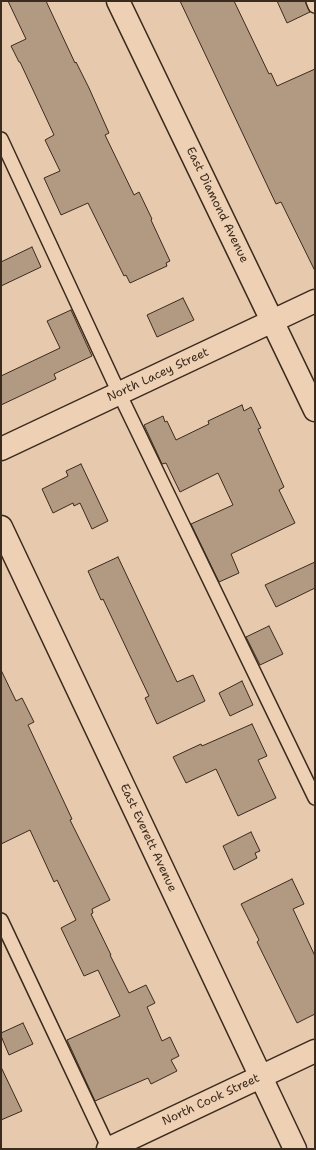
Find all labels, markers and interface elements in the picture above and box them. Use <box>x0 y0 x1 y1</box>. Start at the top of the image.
street label: East Diamond Avenue <box>183 145 251 265</box>
street label: North Lacey Street <box>105 345 211 405</box>
street label: East Everett Avenue <box>117 782 179 894</box>
street label: North Cook Street <box>160 1071 262 1129</box>

